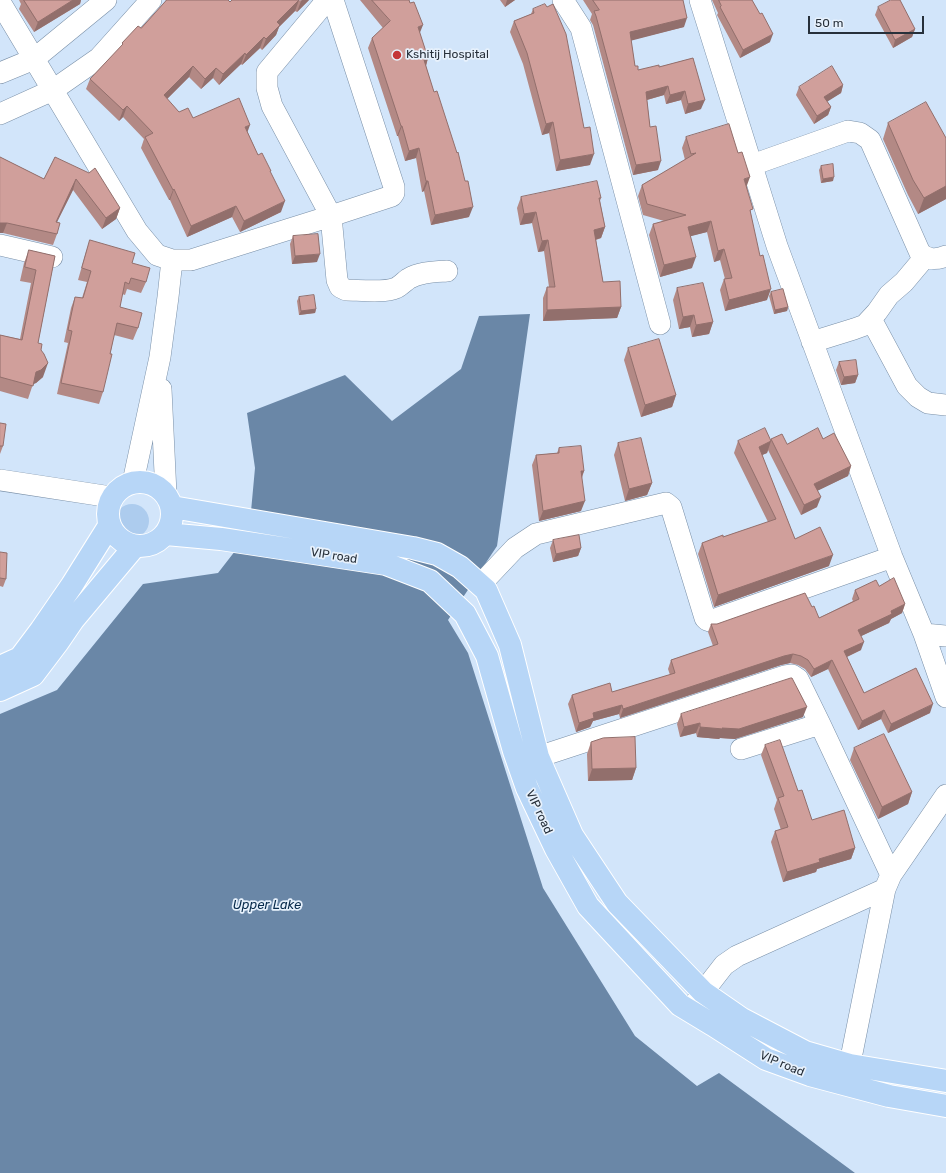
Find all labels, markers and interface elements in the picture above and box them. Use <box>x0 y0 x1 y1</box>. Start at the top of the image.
scale bar <box>810 8 926 34</box>
text: 50 m <box>815 16 843 30</box>
place label: Kshitij Hospital <box>406 48 489 62</box>
marker: Kshitij Hospital <box>391 49 403 61</box>
street label: VIP road <box>310 545 358 567</box>
street label: VIP road <box>523 788 555 836</box>
water label: Upper Lake <box>233 897 301 913</box>
street label: VIP road <box>758 1048 806 1080</box>

